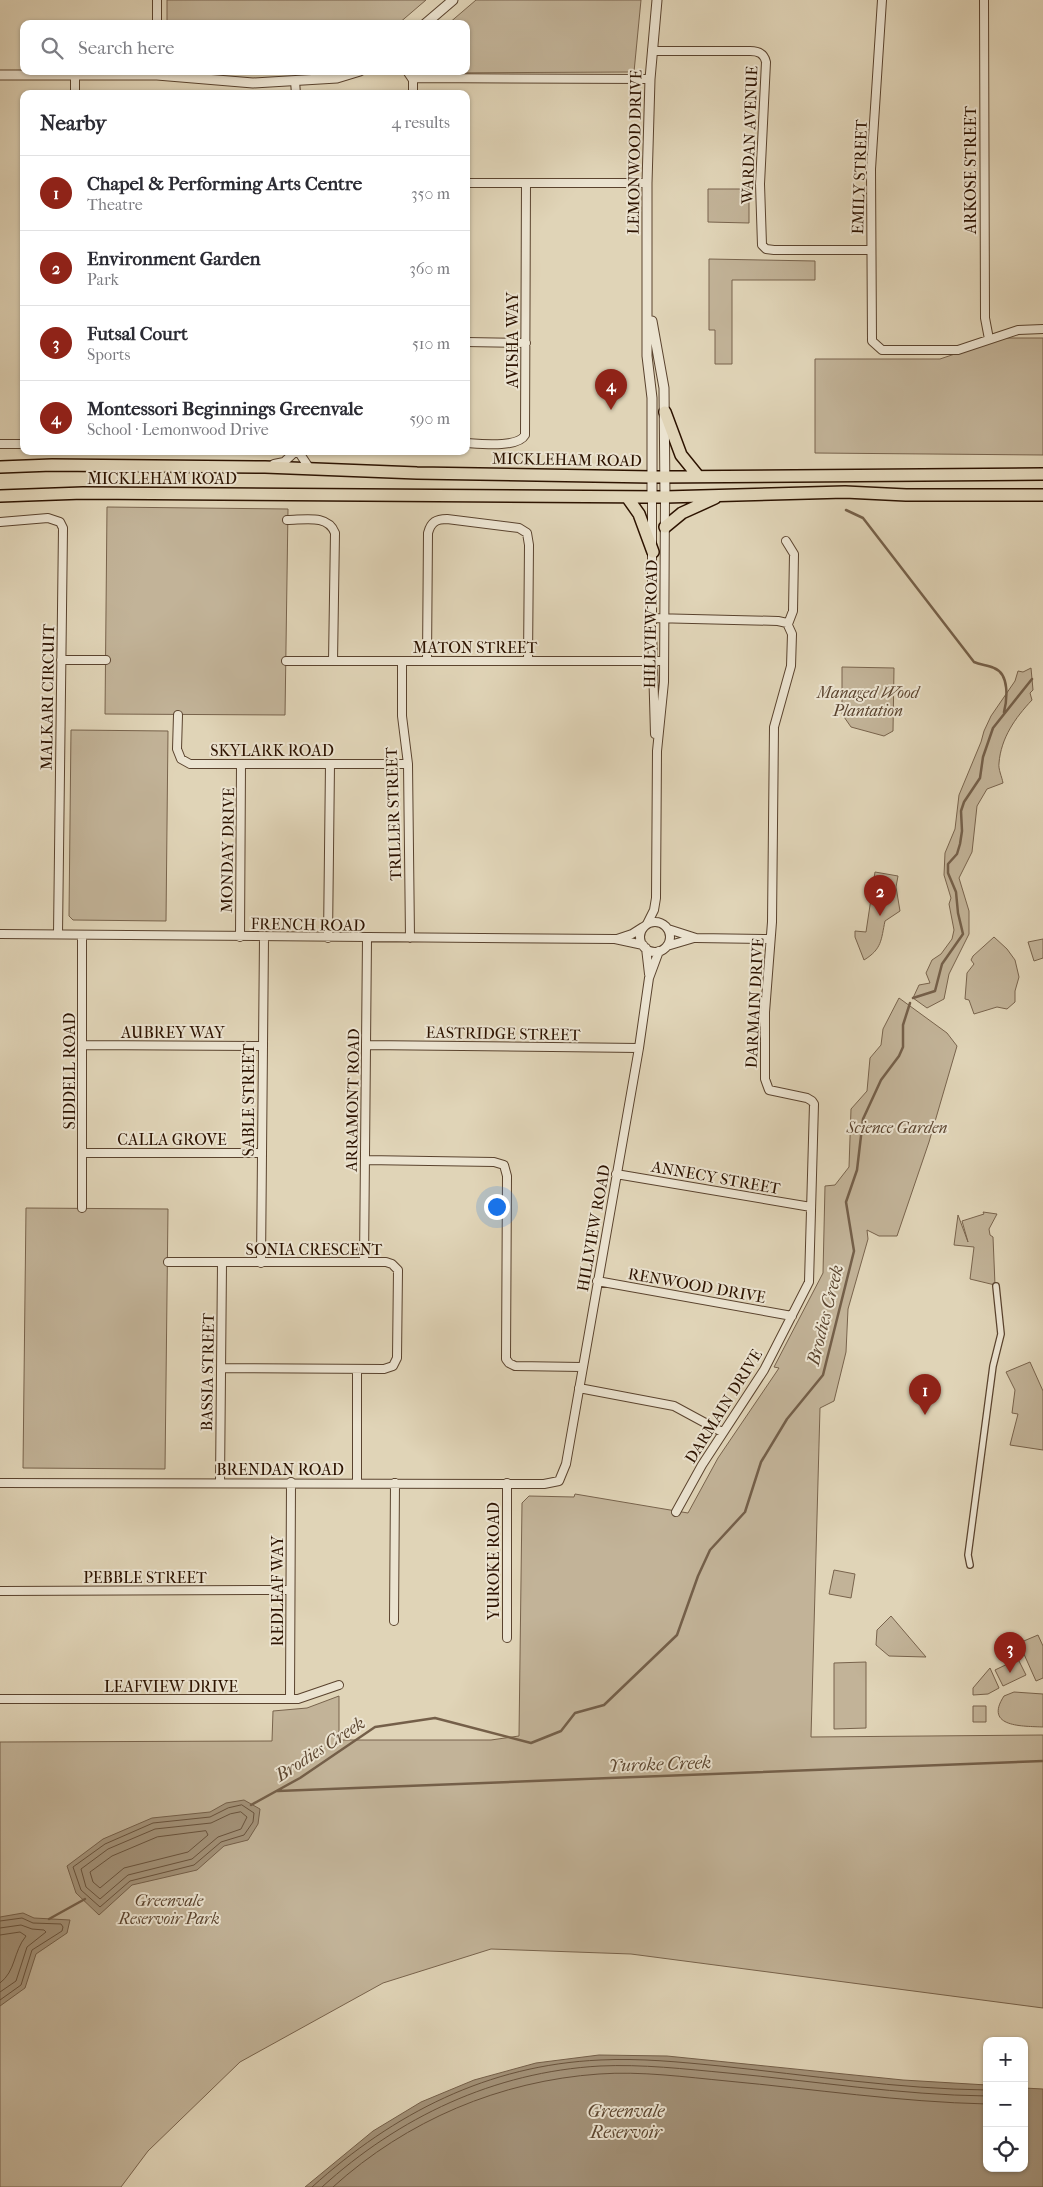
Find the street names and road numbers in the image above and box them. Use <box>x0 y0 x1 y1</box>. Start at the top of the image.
street label: WARDAN AVENUE <box>738 65 761 206</box>
street label: LEMONWOOD DRIVE <box>624 69 645 234</box>
street label: ARKOSE STREET <box>961 106 980 235</box>
street label: EMILY STREET <box>848 119 871 235</box>
street label: AVISHA WAY <box>503 291 522 389</box>
street label: MICKLEHAM ROAD <box>492 449 642 470</box>
street label: MICKLEHAM ROAD <box>87 469 237 488</box>
street label: HILLVIEW ROAD <box>640 560 661 688</box>
street label: MALKARI CIRCUIT <box>37 623 58 770</box>
street label: MATON STREET <box>413 638 537 657</box>
street label: SKYLARK ROAD <box>210 741 334 760</box>
street label: TRILLER STREET <box>382 747 405 881</box>
street label: MONDAY DRIVE <box>217 787 238 913</box>
street label: FRENCH ROAD <box>250 914 366 935</box>
street label: DARMAIN DRIVE <box>742 937 767 1069</box>
street label: SIDDELL ROAD <box>60 1012 79 1130</box>
street label: AUBREY WAY <box>120 1023 226 1042</box>
street label: EASTRIDGE STREET <box>425 1023 581 1044</box>
street label: ARRAMONT ROAD <box>342 1028 363 1173</box>
street label: SABLE STREET <box>239 1043 258 1156</box>
street label: CALLA GROVE <box>117 1130 227 1149</box>
street label: ANNECY STREET <box>649 1157 782 1198</box>
street label: HILLVIEW ROAD <box>573 1163 614 1293</box>
street label: SONIA CRESCENT <box>246 1240 383 1259</box>
street label: RENWOOD DRIVE <box>626 1264 768 1307</box>
street label: BASSIA STREET <box>197 1312 218 1431</box>
street label: DARMAIN DRIVE <box>681 1346 766 1467</box>
street label: BRENDAN ROAD <box>216 1460 344 1479</box>
street label: YUROKE ROAD <box>484 1502 503 1621</box>
street label: REDLEAF WAY <box>268 1535 287 1646</box>
street label: PEBBLE STREET <box>83 1568 207 1587</box>
street label: LEAFVIEW DRIVE <box>104 1677 238 1696</box>

